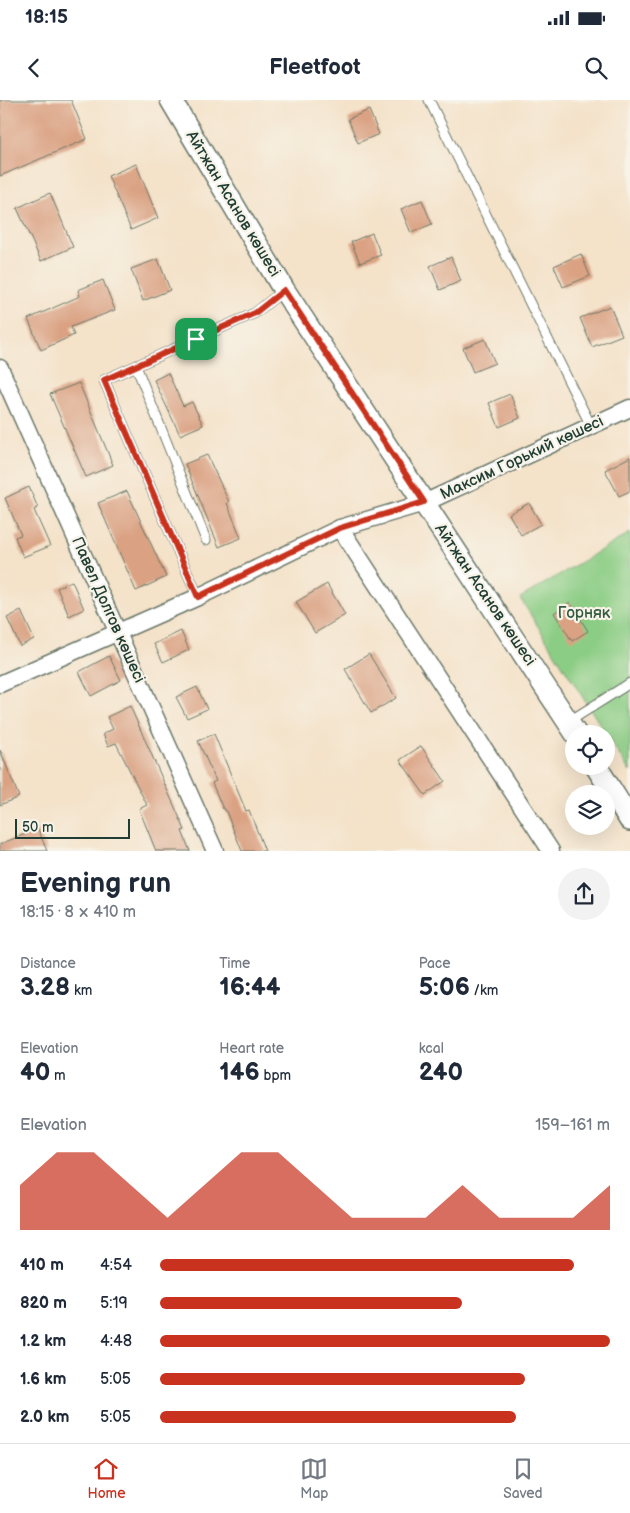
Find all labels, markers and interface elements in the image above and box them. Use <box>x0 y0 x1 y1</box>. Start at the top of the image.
text: 18:15 <box>25 6 68 29</box>
icon: back <box>20 54 48 82</box>
text: Fleetfoot <box>269 54 361 81</box>
icon: search <box>582 54 610 82</box>
street label: Айтжан Асанов көшесі <box>181 127 284 281</box>
pin <box>175 318 217 360</box>
icon: arrive <box>182 325 210 353</box>
street label: Максим Горький көшесі <box>437 412 607 504</box>
street label: Айтжан Асанов көшесі <box>430 520 540 670</box>
street label: Павел Долгов көшесі <box>67 534 149 686</box>
park label: Горняк <box>558 604 611 623</box>
map controls <box>565 725 615 835</box>
button: locate <box>565 725 615 775</box>
button: layers <box>565 785 615 835</box>
scale bar <box>15 816 130 839</box>
text: 50 m <box>22 819 54 836</box>
text: Evening run <box>20 867 171 900</box>
button: share <box>558 868 610 920</box>
text: 18:15 · 8 × 410 m <box>20 903 136 922</box>
text: Distance <box>20 955 76 972</box>
text: Time <box>219 955 250 972</box>
text: Pace <box>419 955 451 972</box>
text: 3.28 <box>20 972 70 1003</box>
text: 16:44 <box>219 972 280 1003</box>
text: 5:06 <box>419 972 470 1003</box>
text: km <box>70 982 92 999</box>
text: /km <box>470 982 498 999</box>
text: Elevation <box>20 1040 78 1057</box>
text: Heart rate <box>219 1040 284 1057</box>
text: kcal <box>419 1040 444 1057</box>
text: 40 <box>20 1057 50 1088</box>
text: 146 <box>219 1057 260 1088</box>
text: 240 <box>419 1057 463 1088</box>
text: m <box>50 1067 66 1084</box>
text: bpm <box>260 1067 291 1084</box>
text: Elevation <box>20 1116 87 1135</box>
text: 159–161 m <box>535 1116 610 1135</box>
text: 410 m <box>20 1256 64 1275</box>
text: 4:54 <box>100 1256 132 1275</box>
text: 820 m <box>20 1294 67 1313</box>
text: 5:19 <box>100 1294 128 1313</box>
text: 1.2 km <box>20 1332 66 1351</box>
text: 4:48 <box>100 1332 132 1351</box>
text: 1.6 km <box>20 1370 66 1389</box>
text: 5:05 <box>100 1370 131 1389</box>
text: 2.0 km <box>20 1408 69 1427</box>
text: 5:05 <box>100 1408 131 1427</box>
tab: Home <box>87 1455 125 1502</box>
tab: Map <box>300 1455 328 1502</box>
tab: Saved <box>503 1455 543 1502</box>

